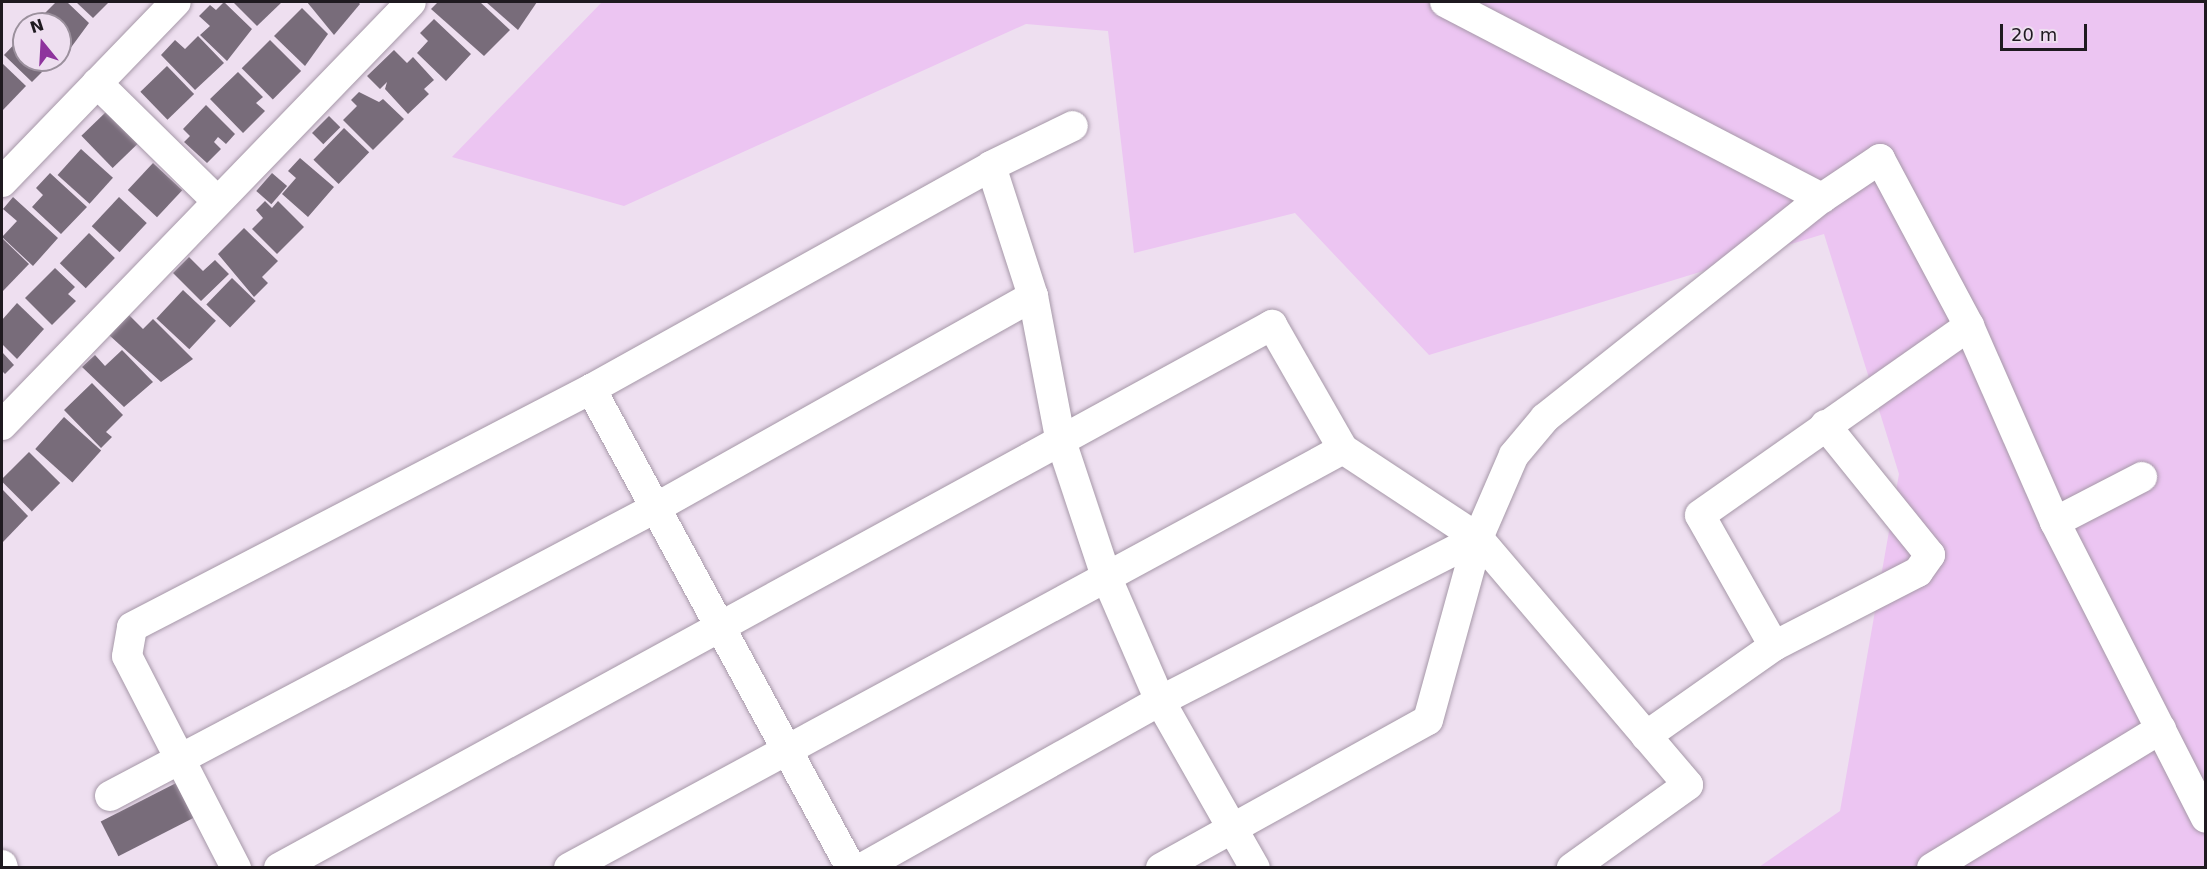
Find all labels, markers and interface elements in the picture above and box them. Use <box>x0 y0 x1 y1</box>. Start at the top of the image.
north arrow <box>12 12 72 72</box>
scale bar <box>2003 12 2090 50</box>
text: N <box>28 15 46 37</box>
text: 20 m <box>2011 24 2057 45</box>

